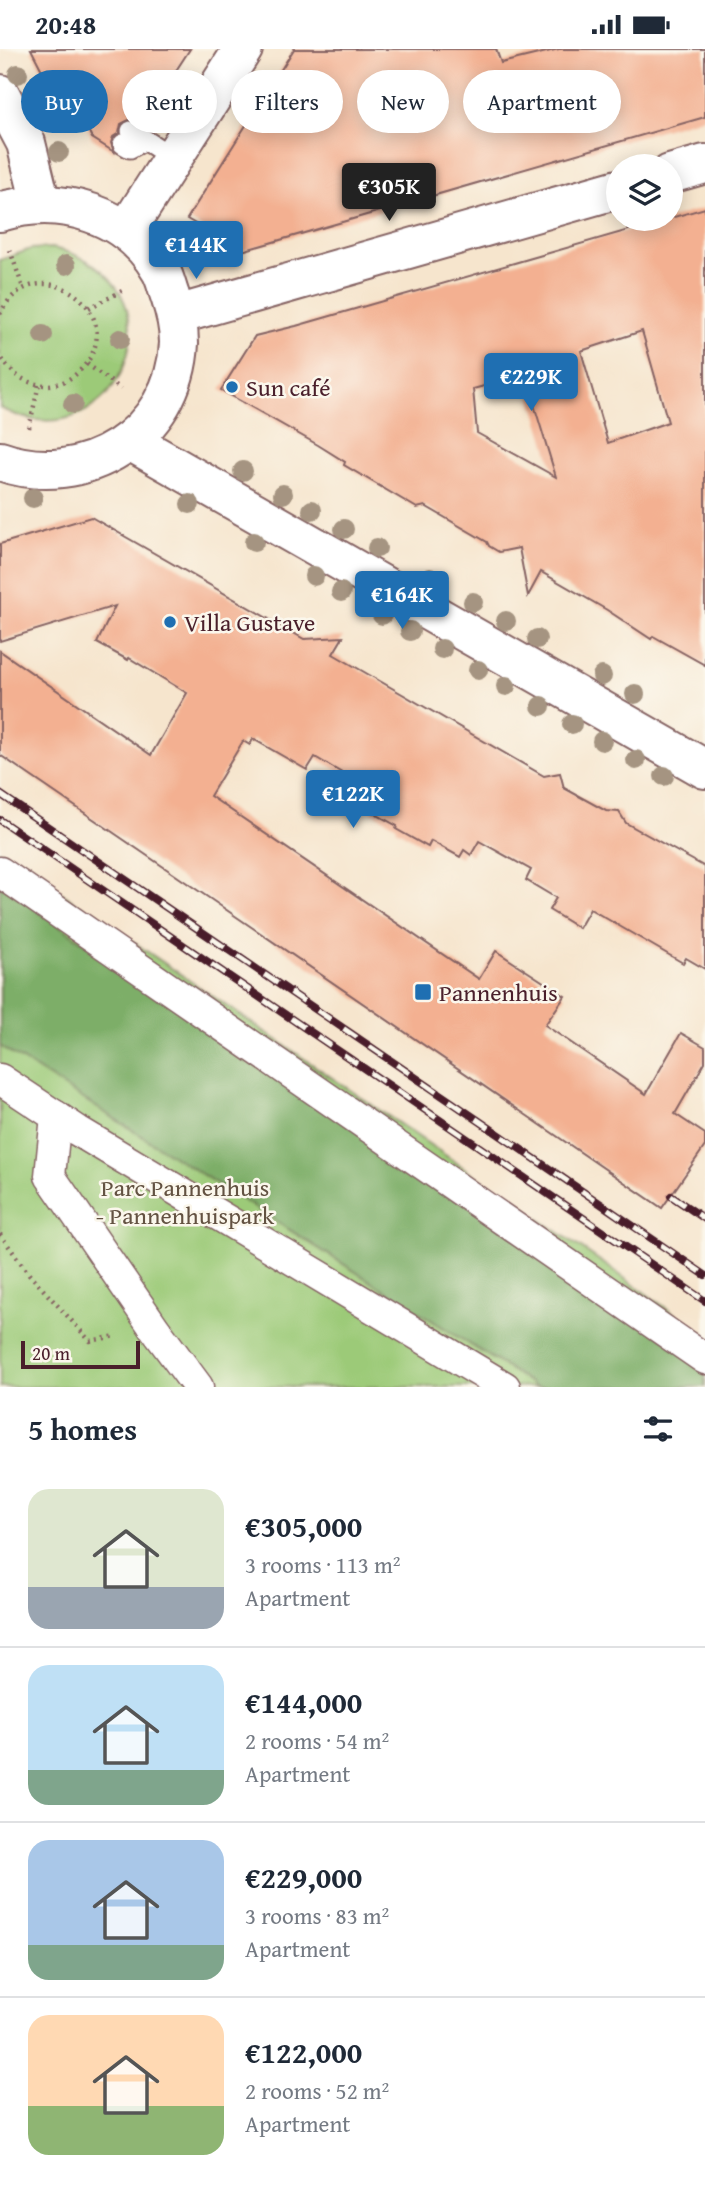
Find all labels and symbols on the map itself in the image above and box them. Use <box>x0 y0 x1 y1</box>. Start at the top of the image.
pin: €305K <box>340 163 438 223</box>
pin: €144K <box>147 222 245 281</box>
pin: €229K <box>482 353 580 413</box>
place label: Sun café <box>246 370 330 405</box>
marker: Sun café <box>224 379 240 395</box>
pin: €164K <box>353 571 451 631</box>
place label: Villa Gustave <box>184 605 315 640</box>
marker: Villa Gustave <box>162 614 178 630</box>
pin: €122K <box>304 771 402 830</box>
place label: Pannenhuis <box>439 975 558 1010</box>
marker: Pannenhuis <box>413 982 433 1002</box>
park label: Parc Pannenhuis - Pannenhuispark <box>96 1170 275 1233</box>
scale bar <box>21 1338 140 1370</box>

